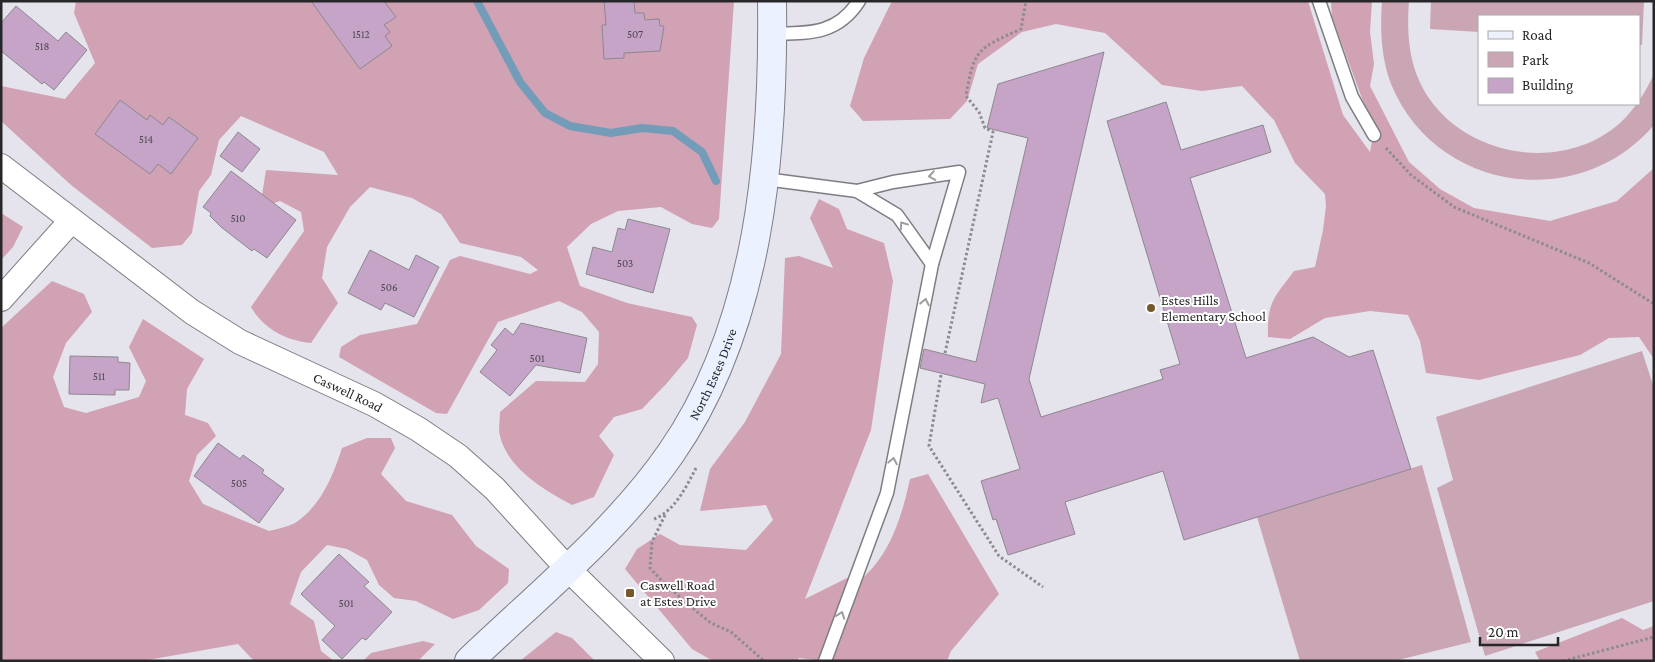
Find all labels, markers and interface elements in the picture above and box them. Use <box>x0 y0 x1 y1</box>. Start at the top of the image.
legend <box>1478 15 1640 105</box>
text: Road <box>1522 27 1553 43</box>
house number: 1512 <box>352 28 370 40</box>
house number: 507 <box>627 28 643 40</box>
house number: 518 <box>35 40 49 52</box>
text: Park <box>1522 52 1549 68</box>
text: Building <box>1522 77 1573 94</box>
house number: 514 <box>139 133 154 145</box>
one-way arrow <box>928 170 936 181</box>
house number: 510 <box>230 212 246 224</box>
one-way arrow <box>900 221 910 230</box>
house number: 503 <box>617 257 633 269</box>
house number: 506 <box>381 281 398 293</box>
place label: Estes Hills Elementary School <box>1161 292 1266 324</box>
one-way arrow <box>919 297 929 306</box>
marker: Estes Hills Elementary School <box>1145 302 1157 314</box>
street label: North Estes Drive <box>685 326 740 423</box>
house number: 501 <box>529 352 545 364</box>
street label: Caswell Road <box>311 369 386 416</box>
house number: 511 <box>93 370 106 382</box>
one-way arrow <box>887 457 898 466</box>
house number: 505 <box>231 477 247 489</box>
place label: Caswell Road at Estes Drive <box>640 577 716 609</box>
marker: Caswell Road at Estes Drive <box>624 587 636 599</box>
house number: 501 <box>338 597 354 609</box>
one-way arrow <box>835 611 846 620</box>
scale bar <box>1480 614 1558 646</box>
text: 20 m <box>1488 624 1519 640</box>

